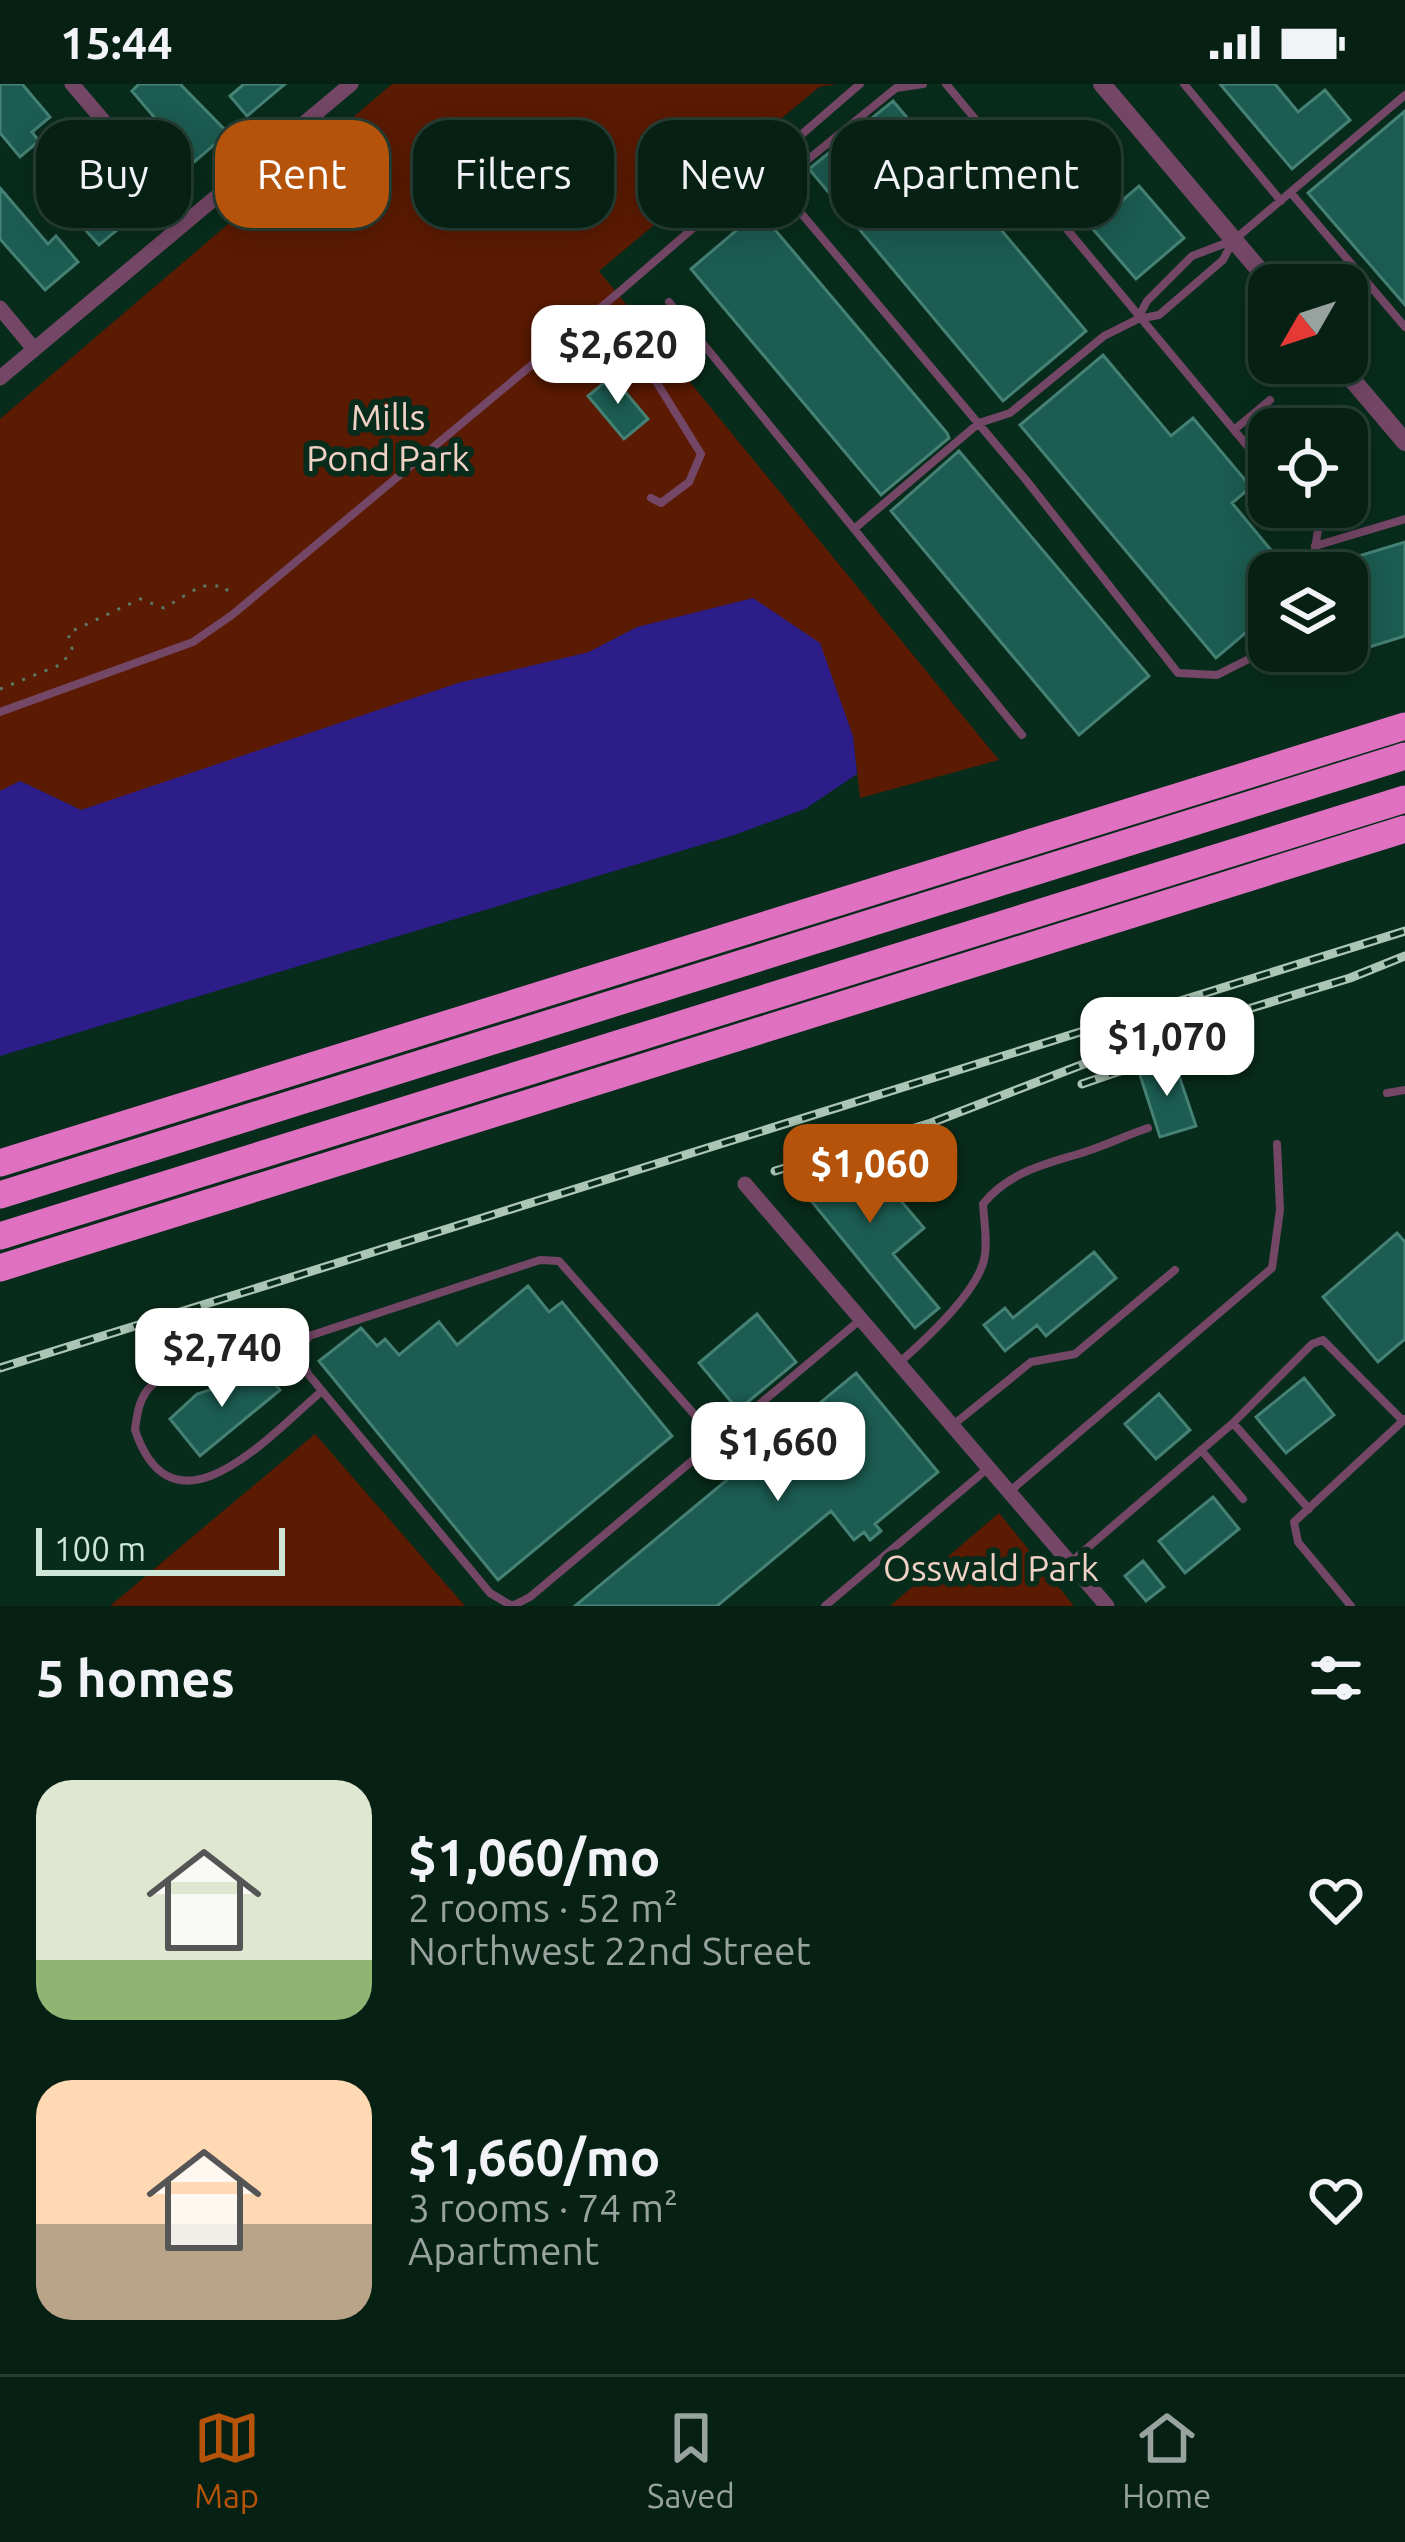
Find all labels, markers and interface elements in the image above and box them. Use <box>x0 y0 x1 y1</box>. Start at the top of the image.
text: 15:44 <box>60 17 173 68</box>
chip: Buy <box>36 120 191 228</box>
chip: Rent <box>215 120 389 228</box>
chip: Filters <box>413 120 614 228</box>
chip: New <box>638 120 807 228</box>
chip: Apartment <box>831 120 1121 228</box>
north arrow <box>1248 264 1368 384</box>
map controls <box>1248 264 1368 672</box>
pin: $2,620 <box>520 305 716 407</box>
text: $2,620 <box>558 322 678 365</box>
park label: Mills Pond Park <box>306 396 470 478</box>
button: locate <box>1248 408 1368 528</box>
button: layers <box>1248 552 1368 672</box>
pin: $1,070 <box>1069 997 1265 1099</box>
text: $1,070 <box>1107 1014 1227 1057</box>
pin: $1,060 <box>772 1124 968 1226</box>
text: $1,060 <box>810 1141 930 1184</box>
pin: $2,740 <box>124 1308 320 1410</box>
text: $2,740 <box>162 1325 282 1368</box>
pin: $1,660 <box>680 1402 876 1504</box>
text: $1,660 <box>718 1419 838 1462</box>
scale bar <box>36 1522 285 1575</box>
text: 100 m <box>54 1530 146 1567</box>
park label: Osswald Park <box>883 1547 1099 1588</box>
icon: filters <box>1303 1645 1369 1711</box>
text: 5 homes <box>36 1649 235 1707</box>
icon: home <box>132 1828 276 1972</box>
text: $1,060/mo <box>408 1828 660 1886</box>
icon: heart <box>1303 1867 1369 1933</box>
text: 2 rooms · 52 m² <box>408 1886 678 1929</box>
text: Northwest 22nd Street <box>408 1929 811 1972</box>
icon: home <box>132 2128 276 2272</box>
text: $1,660/mo <box>408 2128 660 2186</box>
icon: heart <box>1303 2167 1369 2233</box>
text: 3 rooms · 74 m² <box>408 2186 678 2229</box>
text: Apartment <box>408 2229 599 2272</box>
tab: Map <box>194 2405 260 2514</box>
tab: Saved <box>647 2405 735 2514</box>
tab: Home <box>1122 2405 1211 2514</box>

